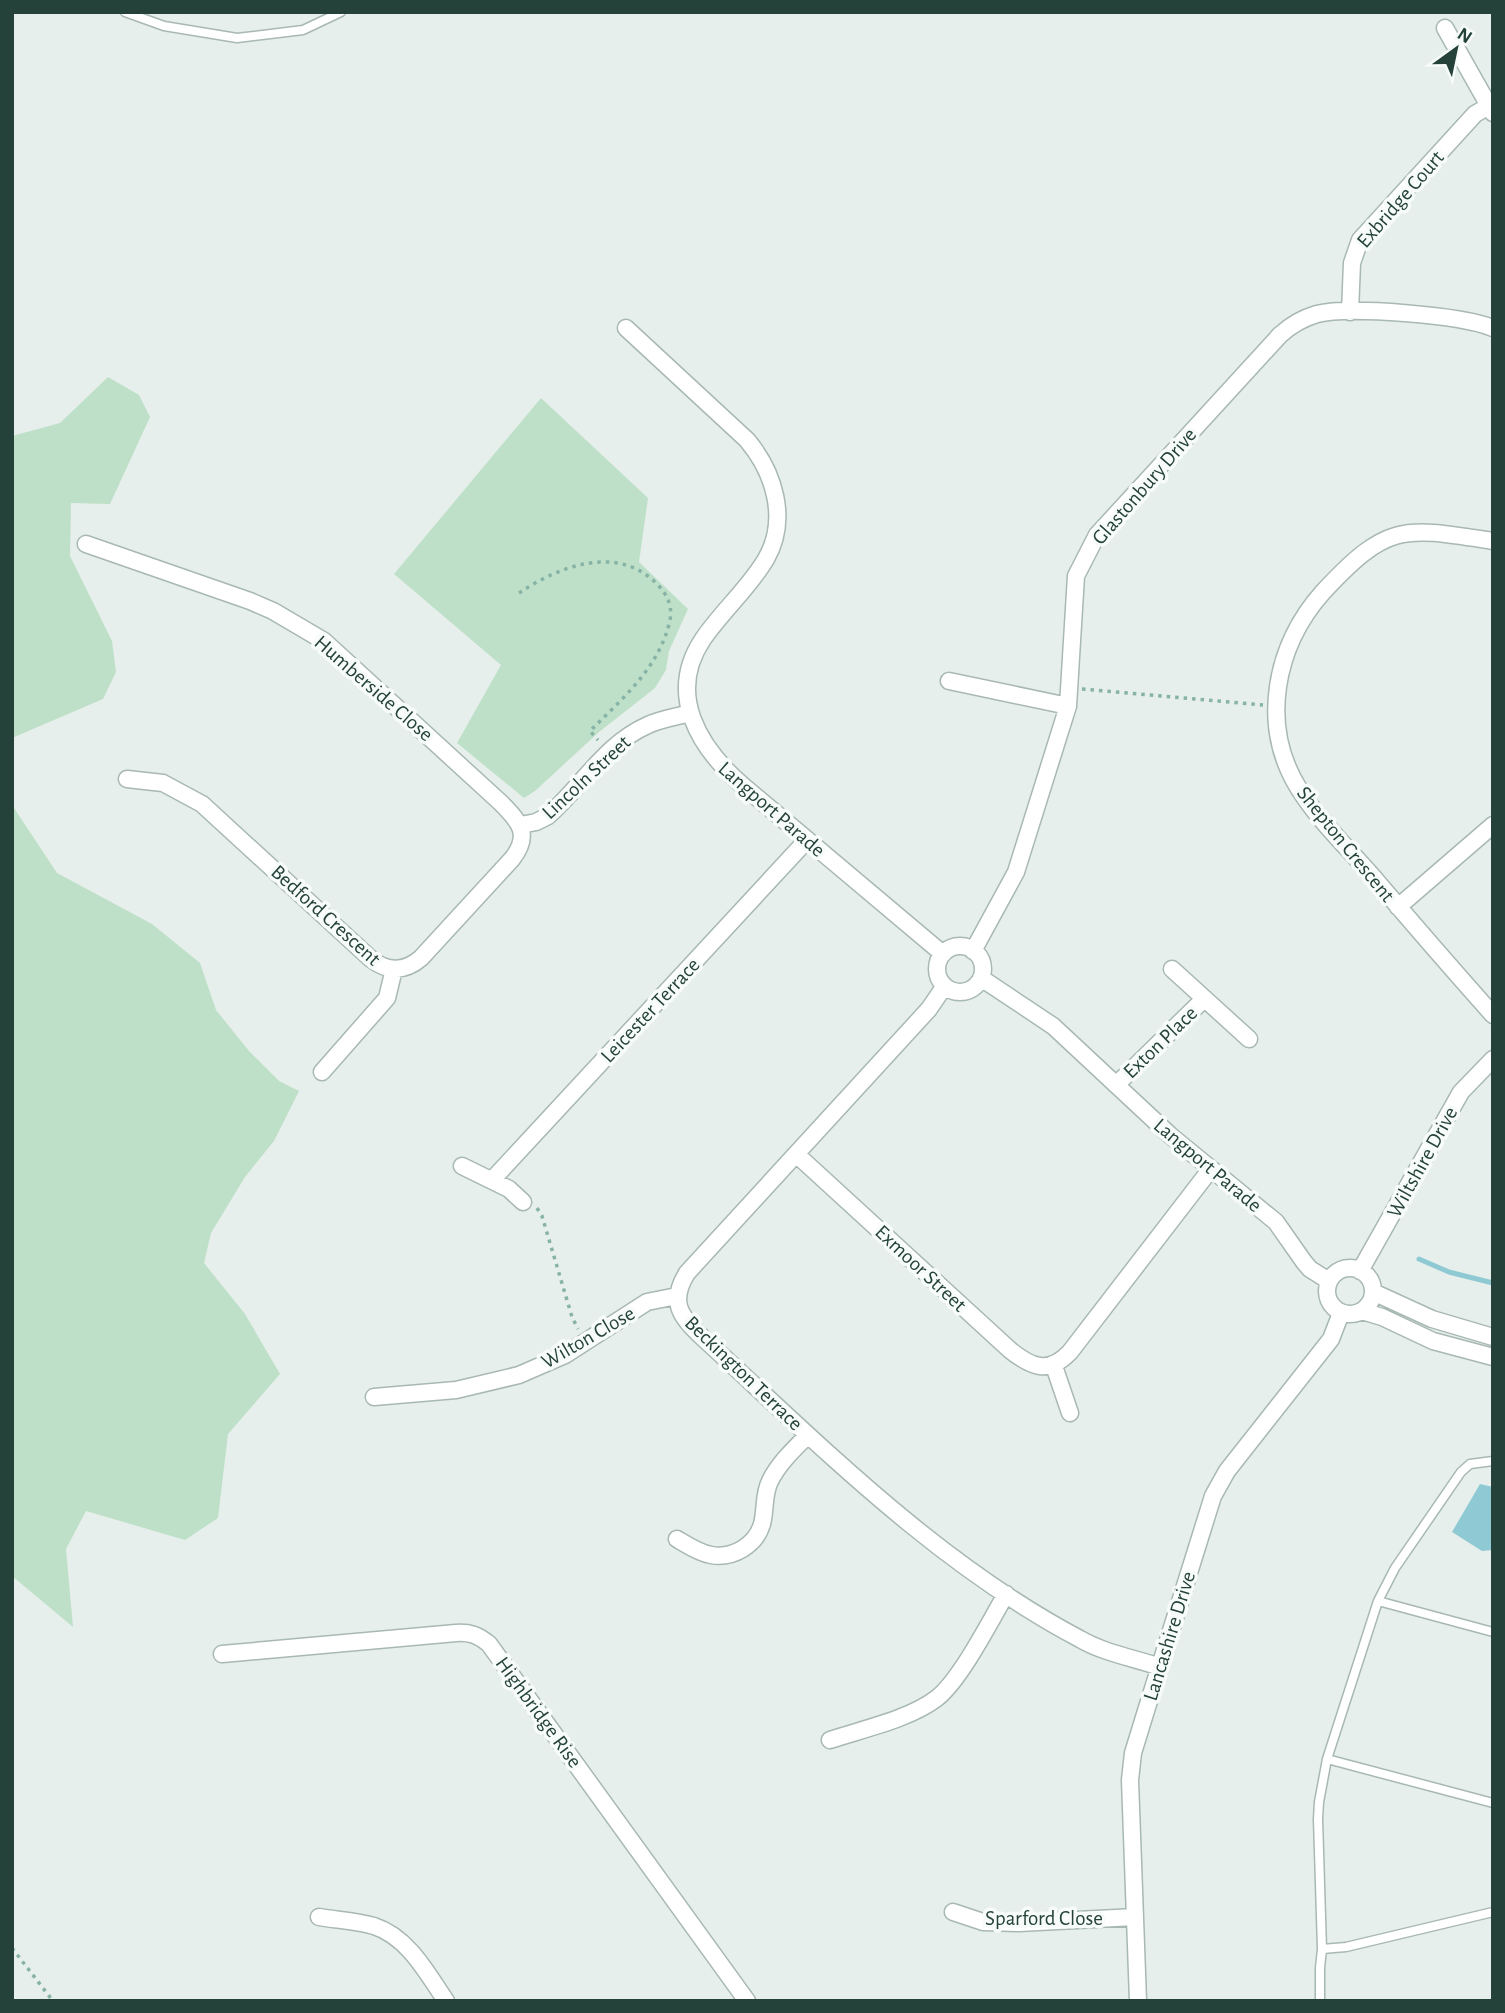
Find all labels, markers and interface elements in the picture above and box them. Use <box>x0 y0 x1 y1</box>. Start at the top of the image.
north arrow <box>1421 14 1491 84</box>
text: N <box>1454 24 1475 48</box>
street label: Exbridge Court <box>1353 147 1448 252</box>
street label: Glastonbury Drive <box>1088 424 1200 549</box>
street label: Humberside Close <box>310 631 437 745</box>
street label: Lincoln Street <box>538 731 635 823</box>
street label: Langport Parade <box>714 758 829 861</box>
street label: Shepton Crescent <box>1293 783 1399 906</box>
street label: Bedford Crescent <box>267 861 384 970</box>
street label: Leicester Terrace <box>597 954 704 1067</box>
street label: Exton Place <box>1119 1002 1201 1082</box>
street label: Wiltshire Drive <box>1383 1103 1461 1221</box>
street label: Langport Parade <box>1150 1114 1266 1216</box>
street label: Exmoor Street <box>871 1221 971 1316</box>
street label: Wilton Close <box>538 1302 638 1372</box>
street label: Beckington Terrace <box>681 1312 807 1435</box>
street label: Lancashire Drive <box>1140 1569 1199 1703</box>
street label: Highbridge Rise <box>491 1653 586 1772</box>
street label: Sparford Close <box>985 1908 1103 1929</box>

